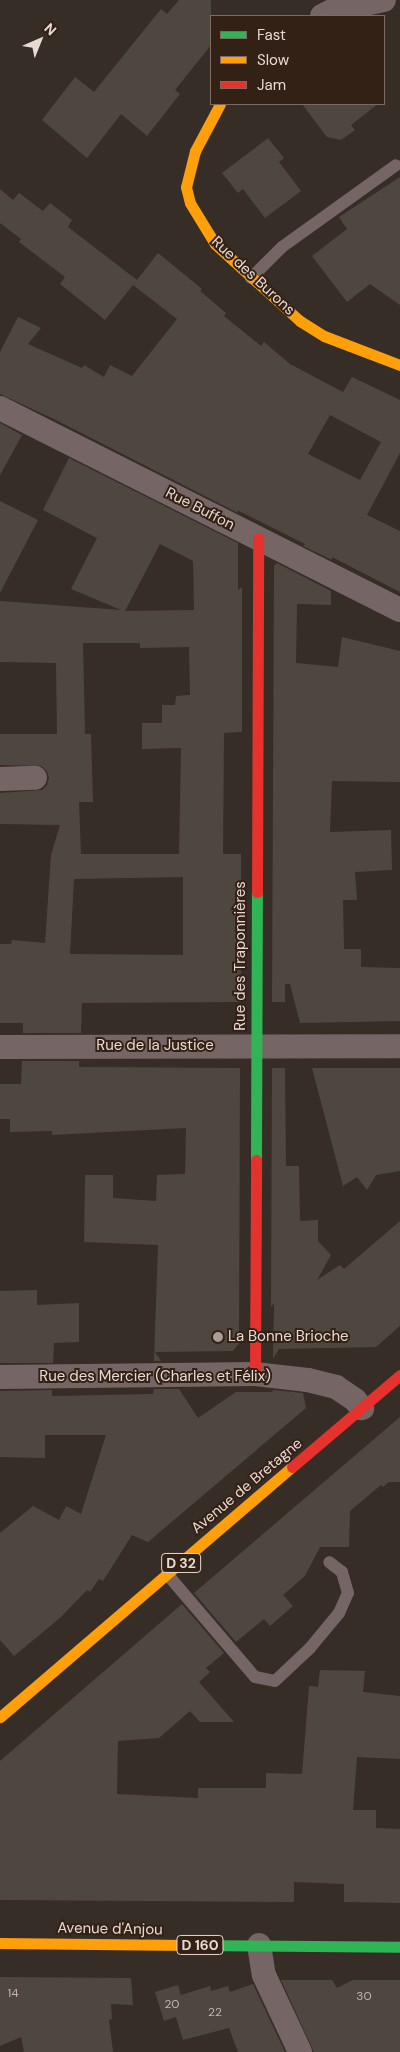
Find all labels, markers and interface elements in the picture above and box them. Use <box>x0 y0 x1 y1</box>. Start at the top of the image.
north arrow <box>15 15 65 65</box>
legend <box>210 15 385 105</box>
text: N <box>40 19 60 39</box>
text: Fast <box>257 25 286 45</box>
text: Slow <box>257 50 289 70</box>
text: Jam <box>257 75 286 95</box>
street label: Rue des Burons <box>208 233 298 319</box>
street label: Rue Buffon <box>162 484 238 534</box>
street label: Rue des Traponnières <box>232 881 250 1031</box>
street label: Rue de la Justice <box>96 1037 214 1055</box>
place label: La Bonne Brioche <box>228 1328 349 1346</box>
marker: La Bonne Brioche <box>212 1331 224 1343</box>
street label: Rue des Mercier (Charles et Félix) <box>39 1368 271 1386</box>
street label: Avenue de Bretagne <box>188 1434 306 1538</box>
road number: D 32 <box>161 1552 201 1575</box>
street label: Avenue d'Anjou <box>57 1919 163 1939</box>
road number: D 160 <box>176 1934 224 1956</box>
house number: 14 <box>7 1987 19 2001</box>
house number: 30 <box>356 1990 372 2004</box>
house number: 20 <box>165 1998 179 2012</box>
house number: 22 <box>208 2006 222 2020</box>

